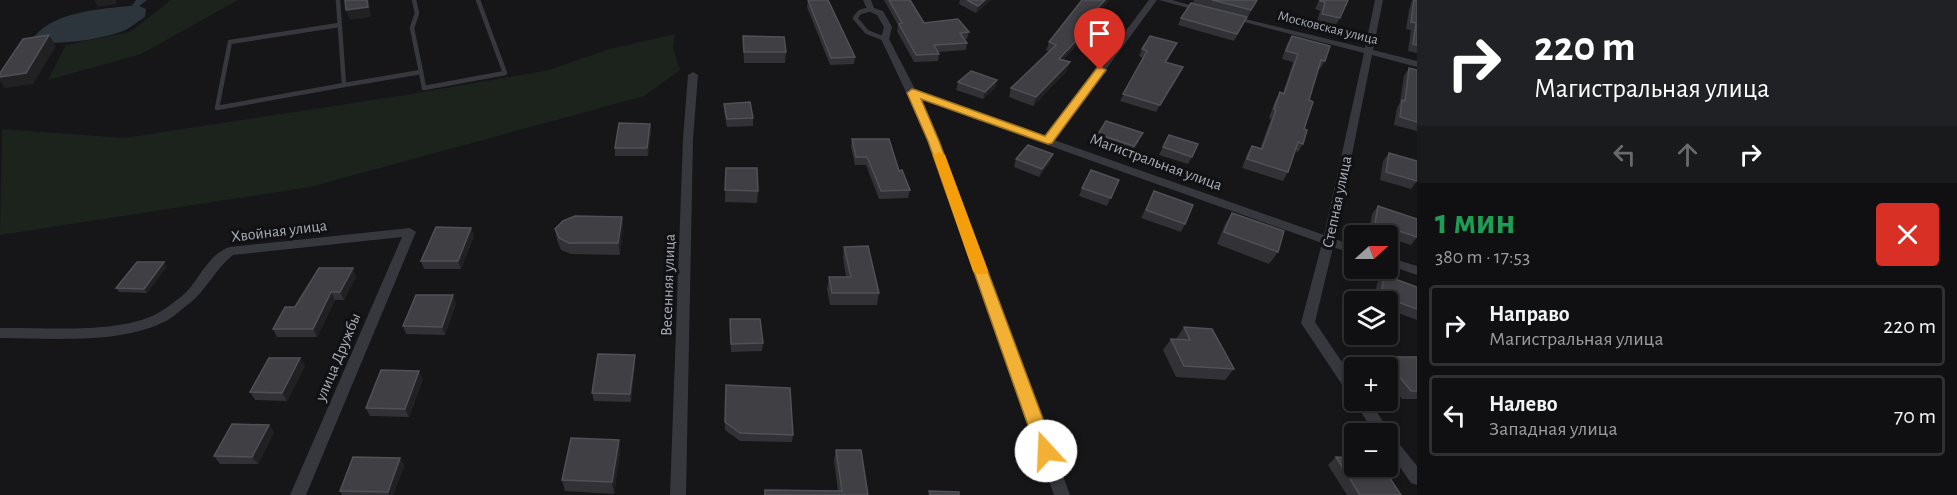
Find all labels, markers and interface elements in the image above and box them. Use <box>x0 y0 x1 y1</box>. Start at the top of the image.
pin <box>1074 8 1125 70</box>
street label: Московская улица <box>1276 9 1380 47</box>
icon: arrive <box>1083 17 1116 50</box>
icon: right <box>1435 24 1513 102</box>
text: 220 m <box>1534 26 1636 68</box>
text: Магистральная улица <box>1534 75 1770 102</box>
street label: Магистральная улица <box>1087 131 1224 194</box>
icon: left <box>1608 138 1641 171</box>
icon: ahead <box>1671 138 1704 171</box>
icon: right <box>1734 138 1767 171</box>
street label: Степная улица <box>1319 155 1356 250</box>
button: close <box>1876 203 1939 266</box>
text: 1 мин <box>1435 204 1515 240</box>
street label: Хвойная улица <box>230 217 328 246</box>
north arrow <box>1344 225 1398 279</box>
map controls <box>1344 225 1398 477</box>
street label: Весенняя улица <box>658 234 679 336</box>
text: 380 m · 17:53 <box>1435 247 1530 267</box>
button: layers <box>1344 291 1398 345</box>
text: Направо <box>1489 303 1570 325</box>
icon: right <box>1438 309 1471 342</box>
street label: улица Дружбы <box>312 311 365 405</box>
text: 220 m <box>1883 315 1936 337</box>
text: Магистральная улица <box>1489 329 1664 349</box>
button: + <box>1344 357 1398 411</box>
text: Налево <box>1489 393 1558 415</box>
icon: left <box>1438 399 1471 432</box>
text: 70 m <box>1894 405 1936 427</box>
position arrow <box>1014 419 1078 483</box>
text: Западная улица <box>1489 419 1618 439</box>
button: − <box>1344 423 1398 477</box>

